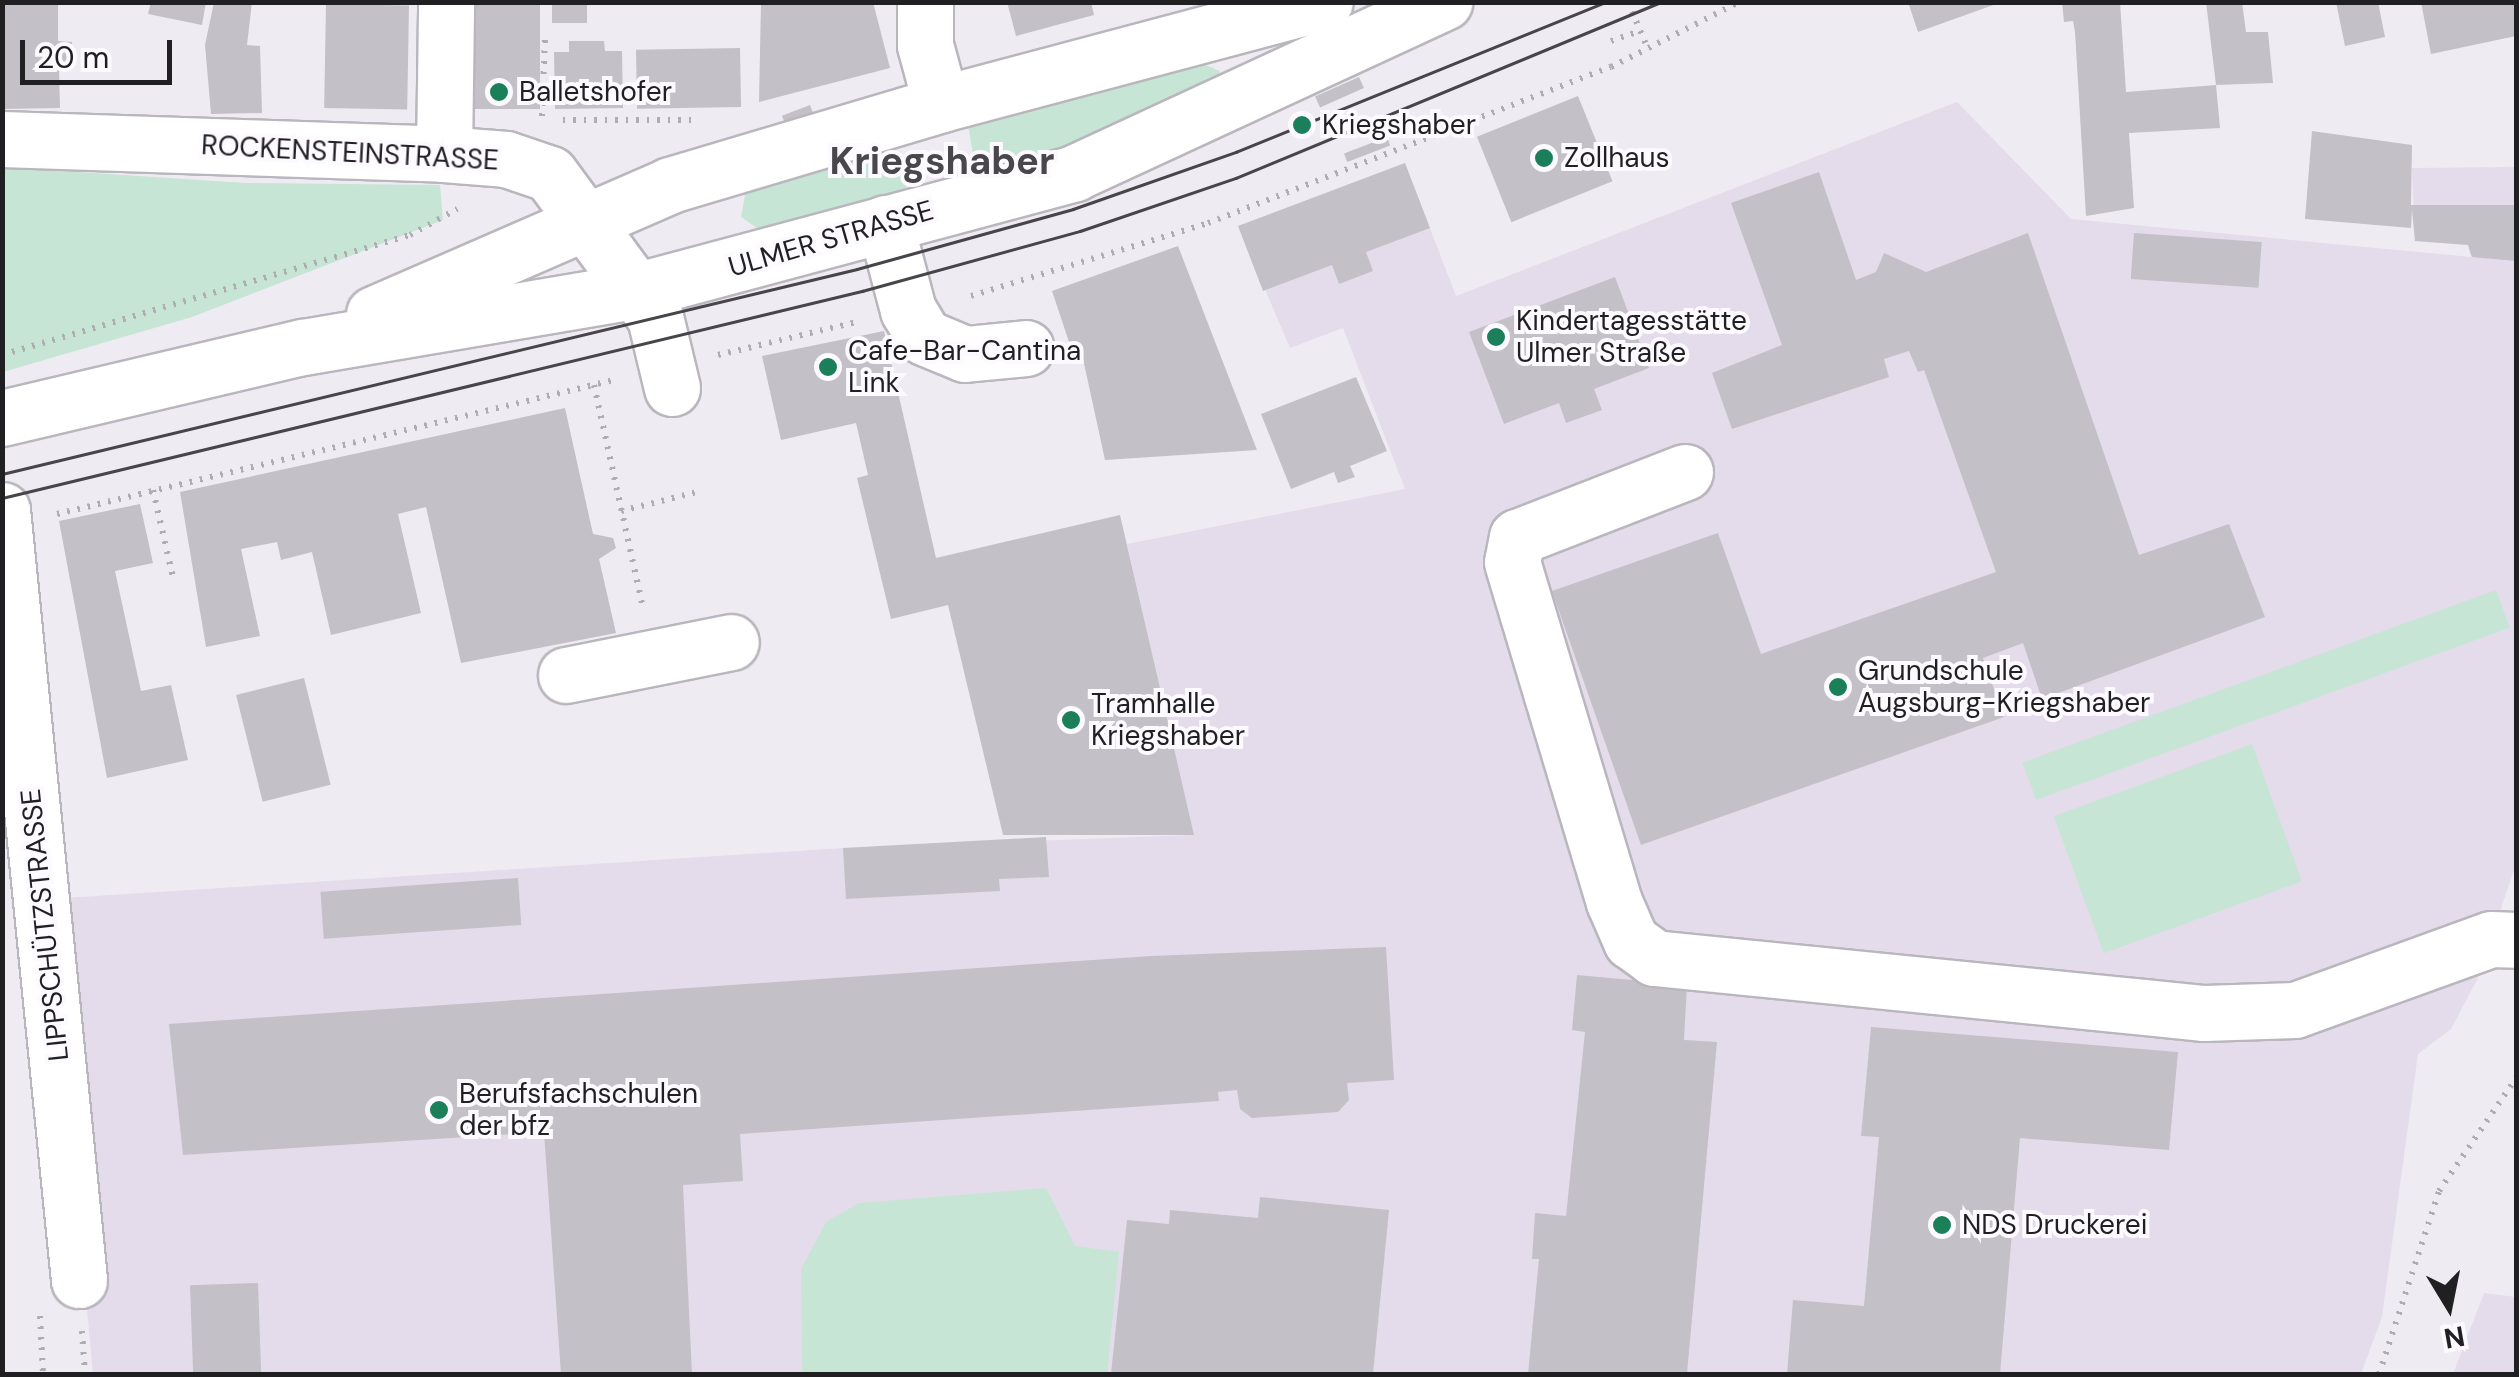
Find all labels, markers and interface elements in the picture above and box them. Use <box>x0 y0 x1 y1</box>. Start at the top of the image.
scale bar <box>25 20 178 82</box>
text: 20 m <box>37 38 109 77</box>
place label: Balletshofer <box>519 75 672 109</box>
marker: Balletshofer <box>488 81 510 103</box>
place label: Kriegshaber <box>1322 108 1476 142</box>
marker: Kriegshaber <box>1291 114 1313 136</box>
street label: ROCKENSTEINSTRASSE <box>200 128 500 178</box>
district label: Kriegshaber <box>829 139 1055 185</box>
place label: Zollhaus <box>1564 141 1670 175</box>
marker: Zollhaus <box>1533 147 1555 169</box>
street label: ULMER STRASSE <box>725 194 937 284</box>
place label: Kindertagesstätte Ulmer Straße <box>1516 304 1747 370</box>
marker: Kindertagesstätte Ulmer Straße <box>1485 326 1507 348</box>
place label: Cafe-Bar-Cantina Link <box>848 334 1081 400</box>
marker: Cafe-Bar-Cantina Link <box>817 356 839 378</box>
place label: Grundschule Augsburg-Kriegshaber <box>1858 654 2150 720</box>
marker: Grundschule Augsburg-Kriegshaber <box>1827 676 1849 698</box>
place label: Tramhalle Kriegshaber <box>1091 687 1245 753</box>
marker: Tramhalle Kriegshaber <box>1060 709 1082 731</box>
street label: LIPPSCHÜTZSTRASSE <box>14 787 76 1063</box>
place label: Berufsfachschulen der bfz <box>459 1077 698 1143</box>
marker: Berufsfachschulen der bfz <box>428 1099 450 1121</box>
place label: NDS Druckerei <box>1962 1208 2147 1242</box>
marker: NDS Druckerei <box>1931 1214 1953 1236</box>
north arrow <box>2399 1257 2499 1357</box>
text: N <box>2441 1317 2468 1357</box>

